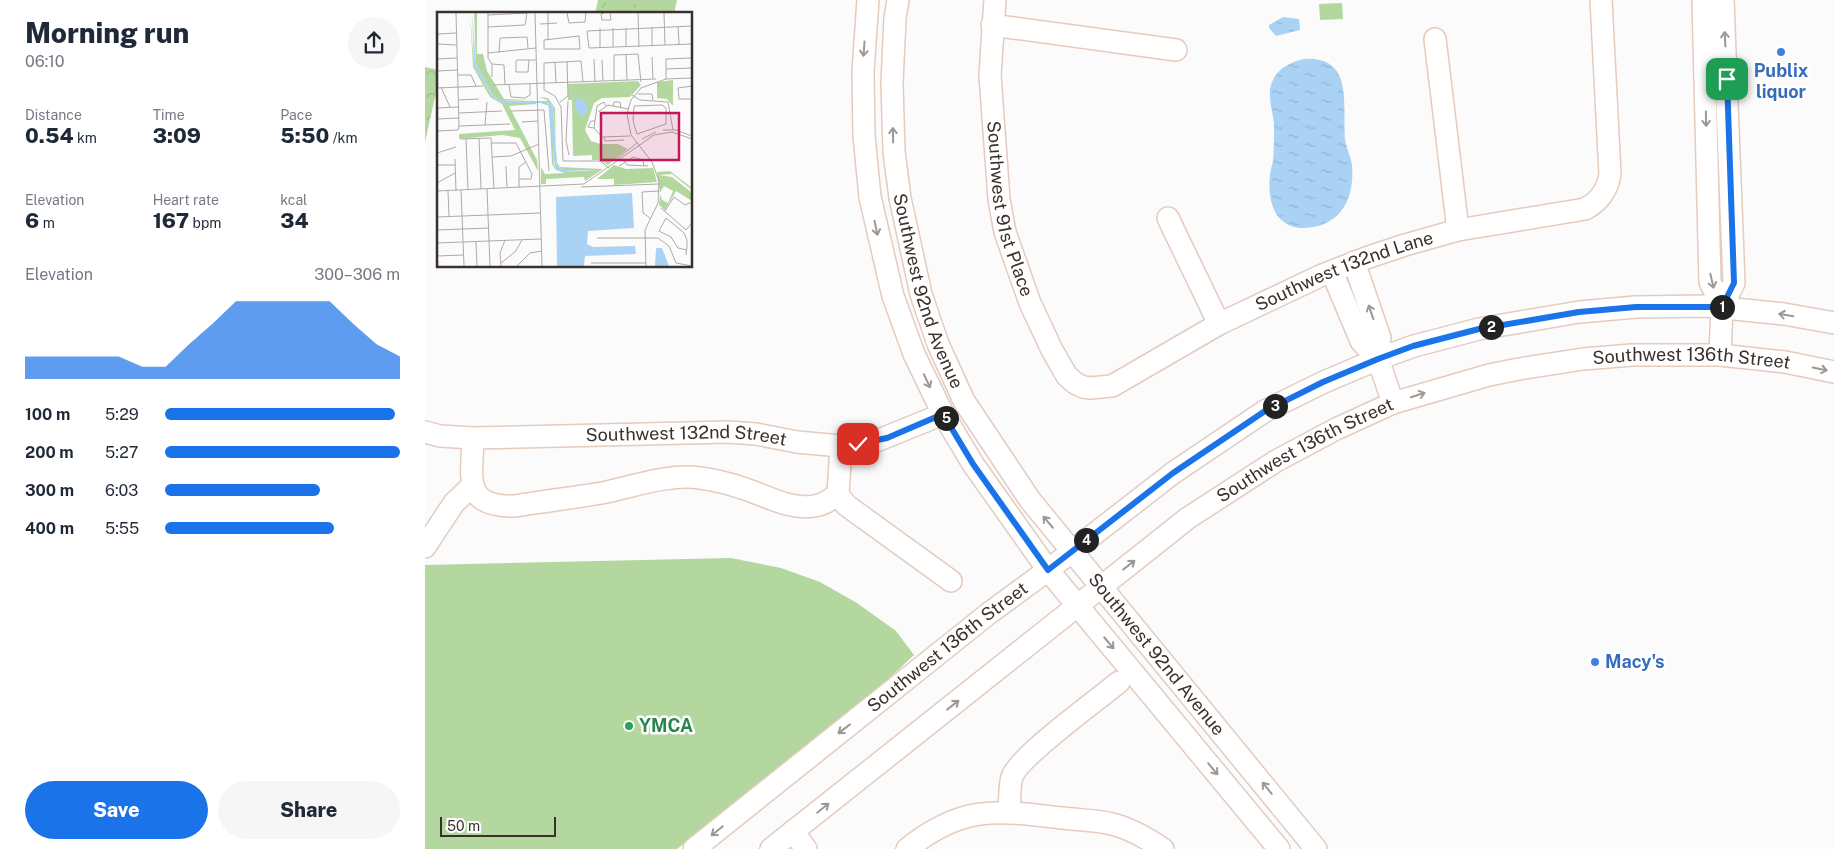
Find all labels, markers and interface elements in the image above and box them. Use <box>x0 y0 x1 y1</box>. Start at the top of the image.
inset map <box>437 12 693 268</box>
text: Morning run <box>25 16 189 49</box>
button: share <box>348 17 400 69</box>
one-way arrow <box>1720 32 1729 48</box>
one-way arrow <box>860 40 869 56</box>
marker: Publix liquor <box>1775 46 1787 58</box>
text: 06:10 <box>25 52 65 71</box>
pin <box>1706 58 1748 100</box>
place label: Publix liquor <box>1754 60 1809 102</box>
icon: arrive <box>1713 65 1741 93</box>
text: Distance <box>25 107 82 123</box>
text: Time <box>153 107 185 123</box>
text: Pace <box>280 107 312 123</box>
one-way arrow <box>1701 110 1711 126</box>
street label: Southwest 91st Place <box>983 120 1038 299</box>
text: 0.54 <box>25 123 74 148</box>
text: 3:09 <box>153 123 201 148</box>
text: 5:50 <box>280 123 329 148</box>
one-way arrow <box>888 127 898 144</box>
text: km <box>74 130 97 146</box>
text: /km <box>329 130 358 146</box>
street label: Southwest 92nd Avenue <box>889 191 968 392</box>
text: Elevation <box>25 192 84 208</box>
text: Heart rate <box>153 192 219 208</box>
text: kcal <box>280 192 307 208</box>
text: 6 <box>25 208 39 233</box>
text: 167 <box>153 208 189 233</box>
text: 34 <box>280 208 309 233</box>
text: m <box>39 215 55 231</box>
text: bpm <box>189 215 221 231</box>
one-way arrow <box>872 219 881 235</box>
street label: Southwest 132nd Lane <box>1252 227 1436 315</box>
text: Elevation <box>25 265 93 284</box>
text: 300–306 m <box>314 265 400 284</box>
one-way arrow <box>1707 272 1717 288</box>
pin: 1 <box>1709 294 1735 320</box>
text: 1 <box>1720 299 1726 315</box>
one-way arrow <box>1366 305 1375 320</box>
one-way arrow <box>1778 310 1794 320</box>
pin: 2 <box>1479 314 1503 340</box>
text: 2 <box>1487 319 1496 335</box>
street label: Southwest 136th Street <box>1592 344 1792 373</box>
one-way arrow <box>1811 365 1827 375</box>
one-way arrow <box>923 373 933 388</box>
one-way arrow <box>1410 389 1426 399</box>
pin: 3 <box>1263 394 1287 418</box>
street label: Southwest 136th Street <box>1214 395 1398 509</box>
text: 100 m <box>25 405 70 424</box>
text: 5:29 <box>105 405 139 424</box>
pin: 5 <box>933 406 959 430</box>
text: 5 <box>942 410 951 426</box>
street label: Southwest 132nd Street <box>585 421 789 450</box>
pin <box>837 423 879 465</box>
icon: check <box>844 430 872 458</box>
text: 200 m <box>25 443 74 462</box>
text: 5:27 <box>105 443 138 462</box>
text: 300 m <box>25 481 74 500</box>
text: 6:03 <box>105 481 138 500</box>
one-way arrow <box>1043 516 1054 529</box>
text: 400 m <box>25 519 74 538</box>
text: 5:55 <box>105 519 139 538</box>
pin: 4 <box>1073 528 1099 552</box>
text: 4 <box>1082 532 1091 548</box>
one-way arrow <box>1122 560 1135 571</box>
street label: Southwest 92nd Avenue <box>1084 569 1229 739</box>
street label: Southwest 136th Street <box>863 577 1032 716</box>
one-way arrow <box>1104 637 1115 650</box>
place label: Macy's <box>1605 651 1664 672</box>
marker: Macy's <box>1589 656 1601 668</box>
one-way arrow <box>946 699 959 710</box>
place label: YMCA <box>639 715 693 736</box>
marker: YMCA <box>623 720 635 732</box>
one-way arrow <box>838 724 851 735</box>
one-way arrow <box>1207 762 1218 775</box>
button: Save <box>25 781 208 839</box>
button: Share <box>218 781 400 839</box>
one-way arrow <box>1262 782 1273 795</box>
one-way arrow <box>816 803 829 814</box>
scale bar <box>440 814 556 837</box>
text: 50 m <box>447 818 480 834</box>
one-way arrow <box>711 825 724 836</box>

